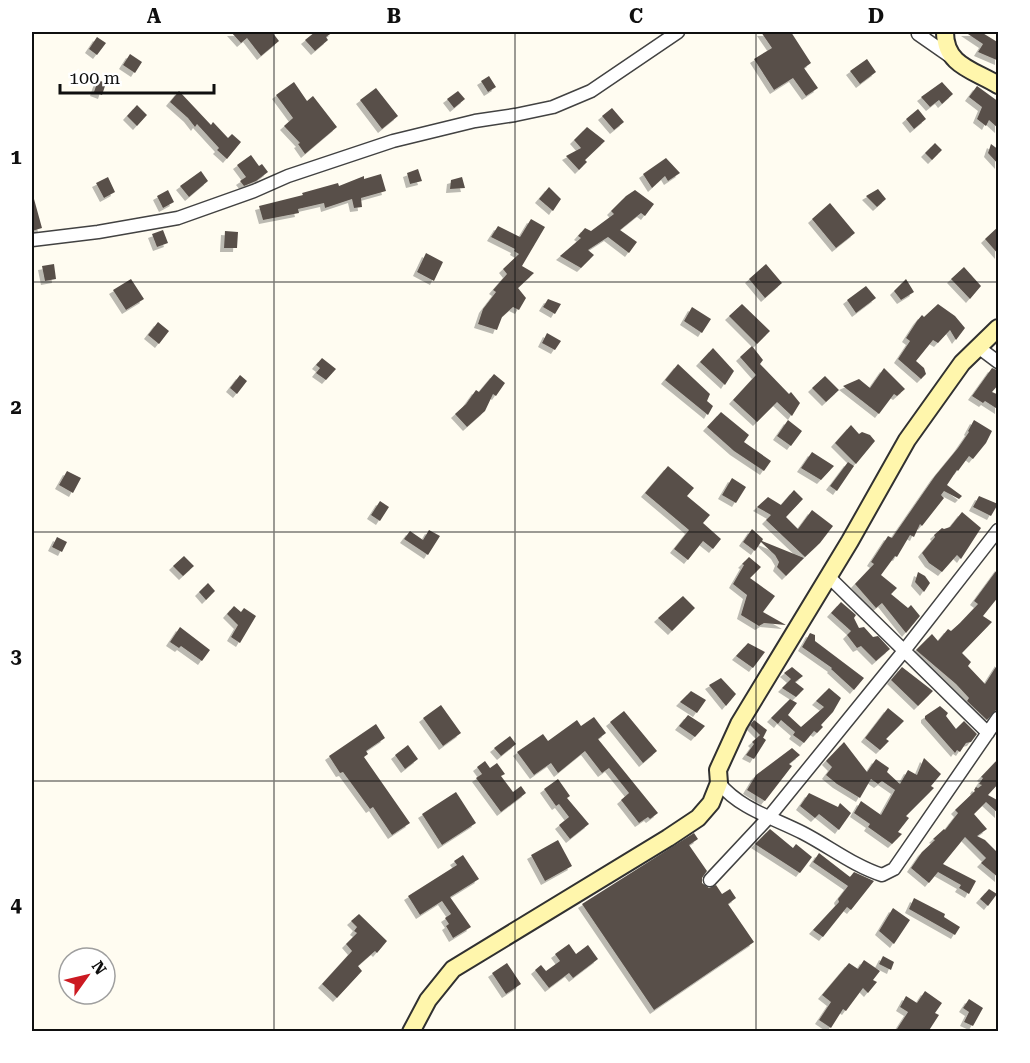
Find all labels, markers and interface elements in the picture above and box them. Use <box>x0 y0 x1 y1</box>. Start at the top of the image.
text: A <box>147 4 162 28</box>
text: B <box>387 4 401 28</box>
text: C <box>629 4 643 28</box>
text: D <box>868 4 884 28</box>
scale bar <box>60 57 214 95</box>
text: 100 m <box>69 67 120 88</box>
text: 1 <box>10 145 22 169</box>
text: 2 <box>10 395 22 419</box>
text: 3 <box>10 644 22 668</box>
text: 4 <box>10 893 22 917</box>
north arrow <box>57 946 117 1006</box>
text: N <box>88 957 110 978</box>

